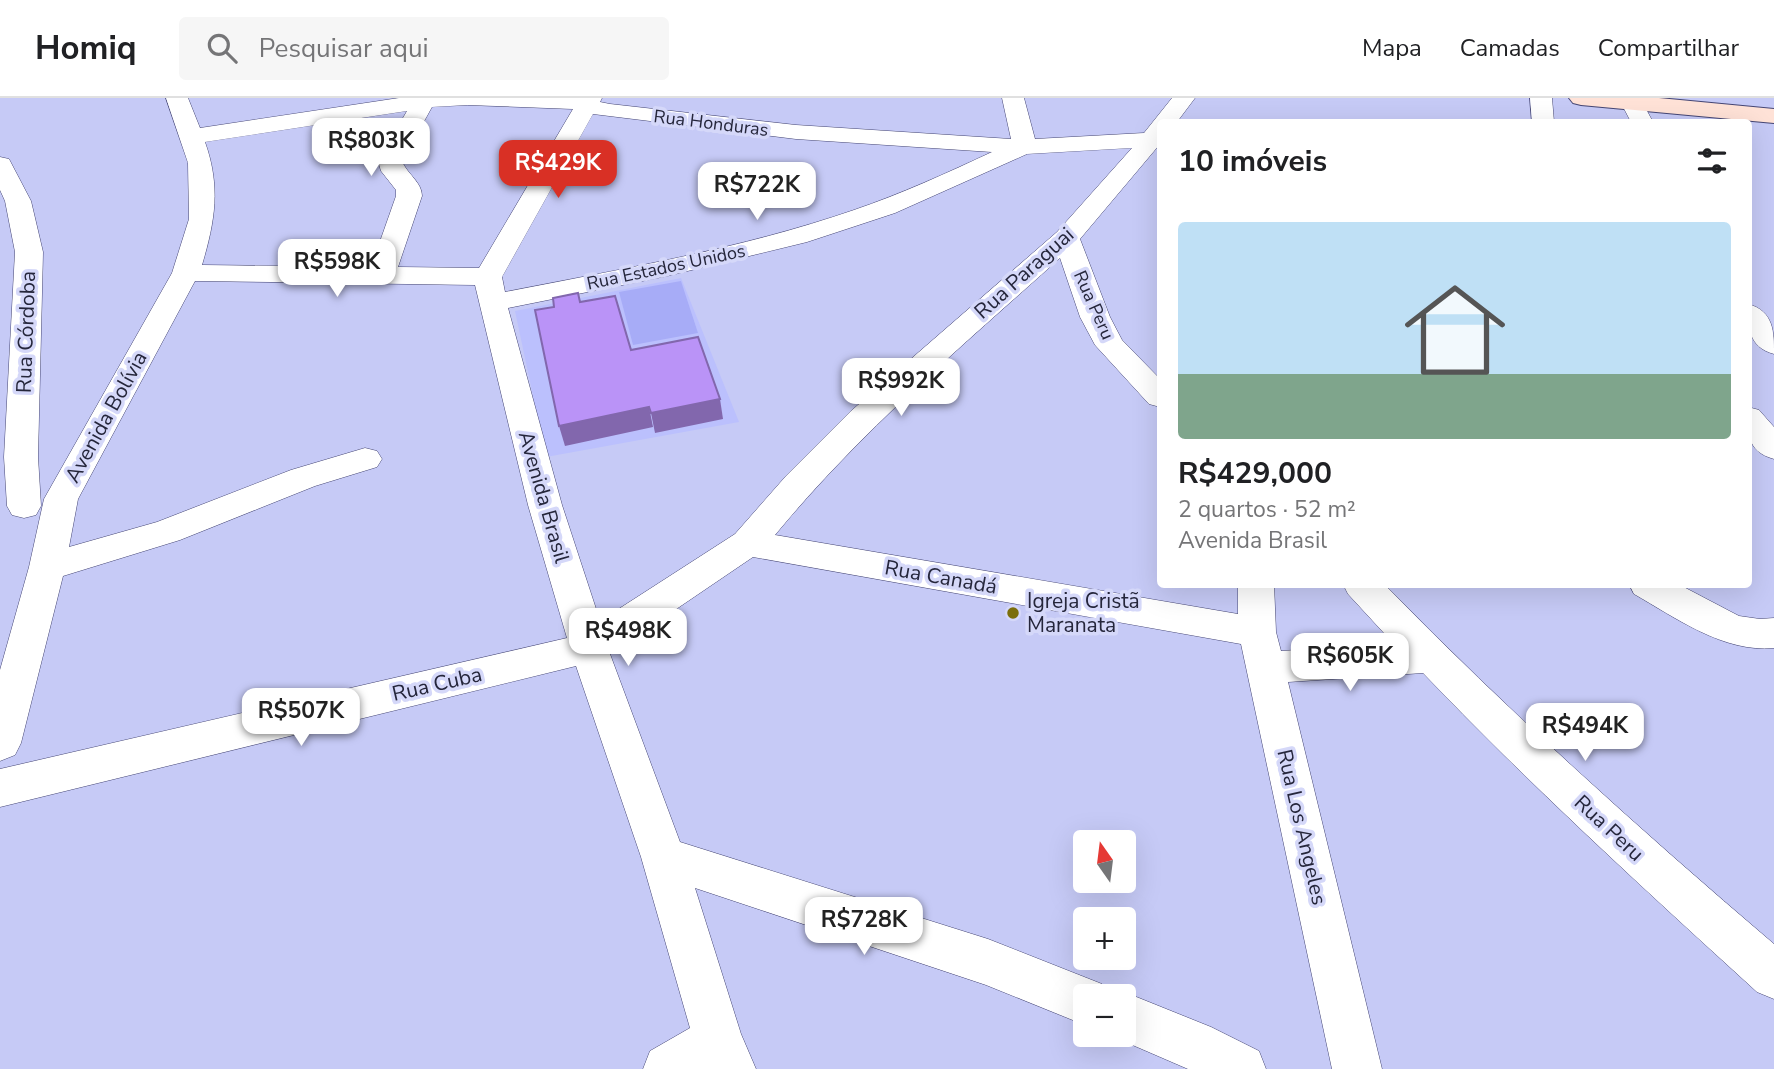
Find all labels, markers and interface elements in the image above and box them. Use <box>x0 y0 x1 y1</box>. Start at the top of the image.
search box <box>179 17 669 80</box>
text: Homiq <box>35 26 137 71</box>
icon: search <box>203 29 241 67</box>
text: Pesquisar aqui <box>259 31 429 66</box>
text: Mapa <box>1362 32 1422 64</box>
text: Camadas <box>1460 32 1560 64</box>
text: Compartilhar <box>1598 32 1739 64</box>
street label: Rua Honduras <box>652 104 770 142</box>
pin: R$803K <box>314 118 428 178</box>
text: R$803K <box>328 125 414 156</box>
pin: R$429K <box>501 140 615 200</box>
text: 10 imóveis <box>1178 141 1327 182</box>
icon: filters <box>1693 142 1731 180</box>
text: R$429K <box>515 147 601 178</box>
pin: R$722K <box>700 162 814 222</box>
text: R$722K <box>714 169 800 200</box>
street label: Rua Paraguai <box>968 221 1080 325</box>
street label: Rua Estados Unidos <box>585 238 747 296</box>
pin: R$598K <box>280 240 394 299</box>
text: R$598K <box>294 246 380 277</box>
street label: Rua Peru <box>1068 267 1120 343</box>
icon: home <box>1392 267 1518 393</box>
street label: Rua Córdoba <box>10 270 42 394</box>
street label: Avenida Bolívia <box>58 346 154 488</box>
pin: R$992K <box>844 358 958 418</box>
text: R$992K <box>858 365 944 396</box>
street label: Avenida Brasil <box>512 428 576 567</box>
text: R$429,000 <box>1178 453 1332 494</box>
text: 2 quartos · 52 m² <box>1178 494 1356 525</box>
text: Avenida Brasil <box>1178 525 1327 556</box>
street label: Rua Canadá <box>883 553 999 601</box>
place label: Igreja Cristã Maranata <box>1027 587 1140 639</box>
marker: Igreja Cristã Maranata <box>1005 605 1021 621</box>
pin: R$498K <box>571 608 685 668</box>
text: R$498K <box>585 615 671 646</box>
pin: R$605K <box>1293 634 1407 693</box>
text: R$605K <box>1307 640 1393 671</box>
street label: Rua Cuba <box>389 660 485 708</box>
pin: R$507K <box>244 688 358 748</box>
text: R$507K <box>258 695 344 726</box>
pin: R$494K <box>1528 704 1642 763</box>
text: R$494K <box>1542 710 1628 741</box>
street label: Rua Los Angeles <box>1270 746 1334 908</box>
street label: Rua Peru <box>1568 789 1650 867</box>
north arrow <box>1073 830 1136 892</box>
map controls <box>1073 830 1136 1047</box>
pin: R$728K <box>807 898 921 957</box>
text: R$728K <box>821 904 907 935</box>
button: + <box>1073 907 1136 970</box>
button: − <box>1073 984 1136 1047</box>

